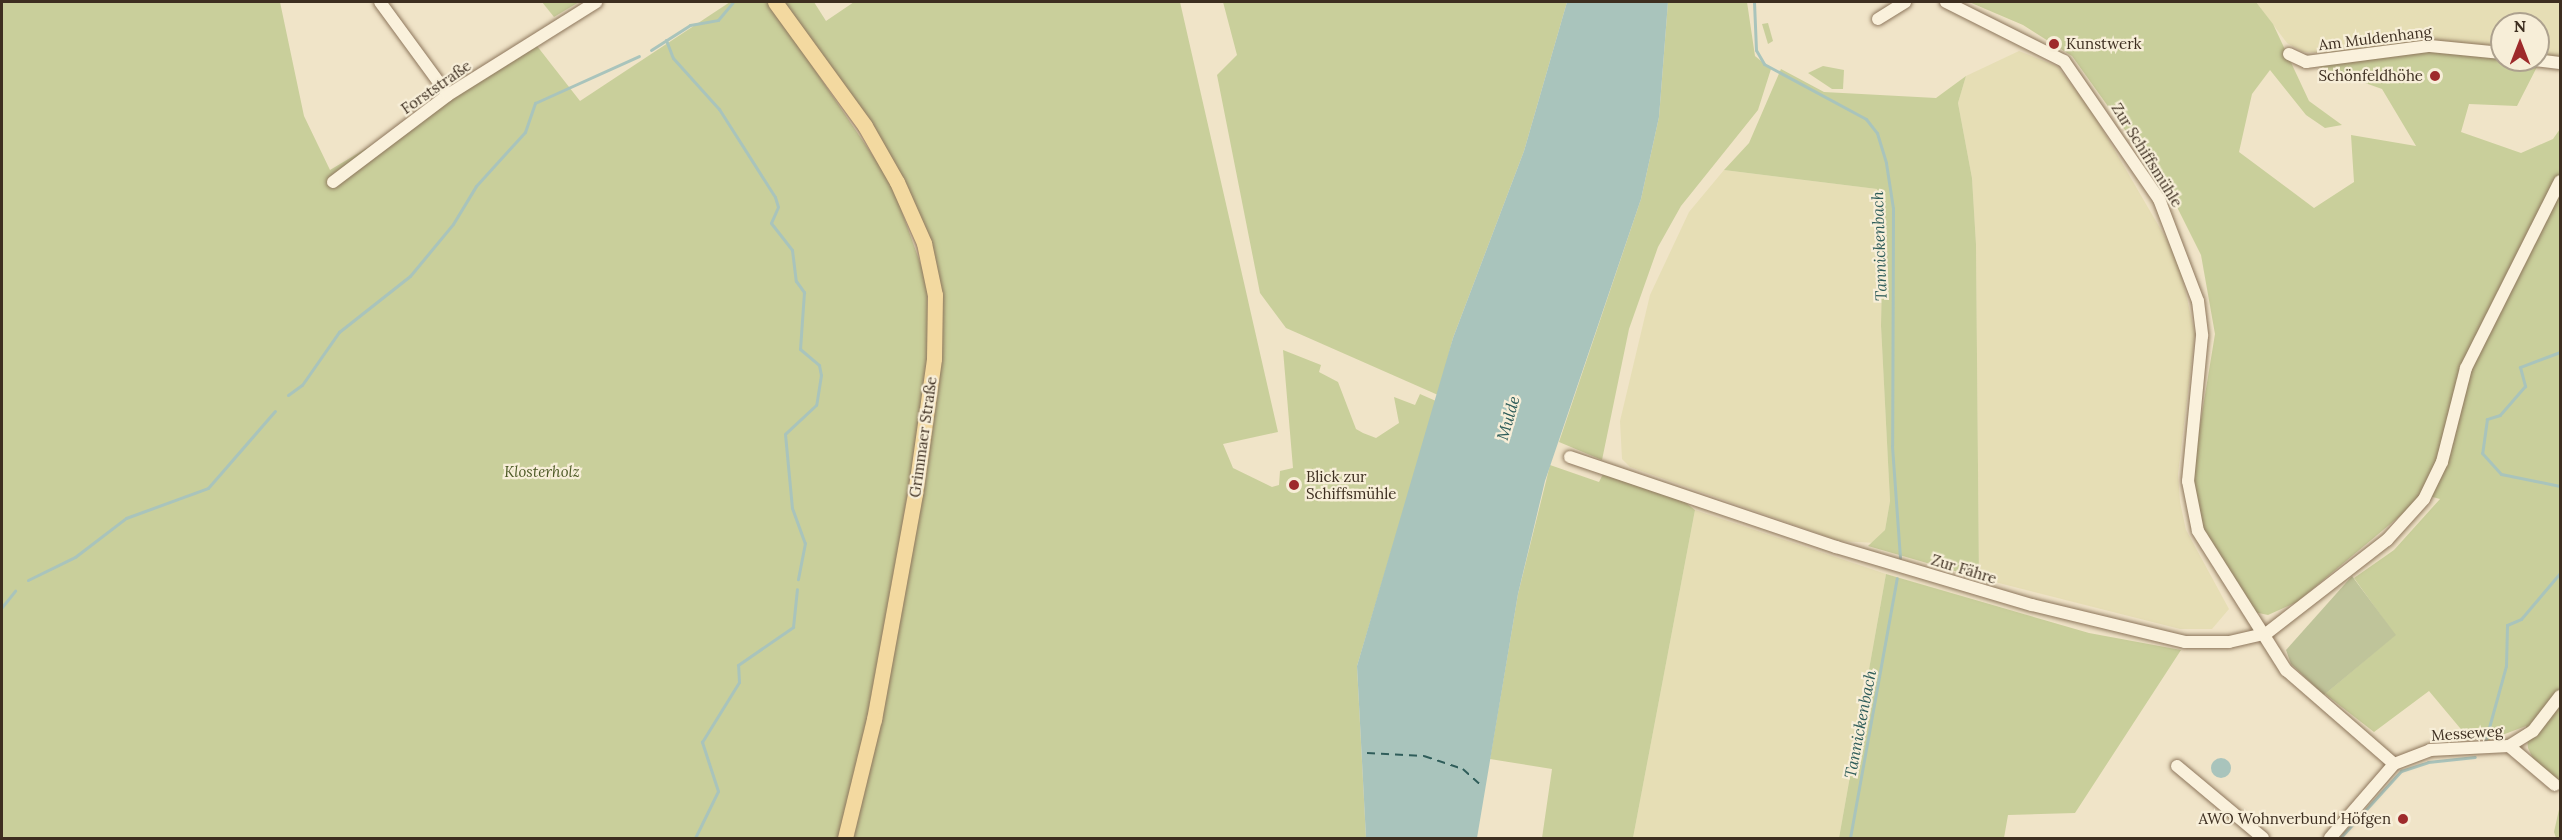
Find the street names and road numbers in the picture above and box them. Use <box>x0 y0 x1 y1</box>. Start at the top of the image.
street label: Am Muldenhang <box>2317 22 2433 54</box>
street label: Forststraße <box>398 56 474 118</box>
street label: Zur Schiffsmühle <box>2108 100 2186 210</box>
street label: Grimmaer Straße <box>906 375 940 499</box>
street label: Zur Fähre <box>1929 551 1999 587</box>
street label: Messeweg <box>2430 722 2504 744</box>

